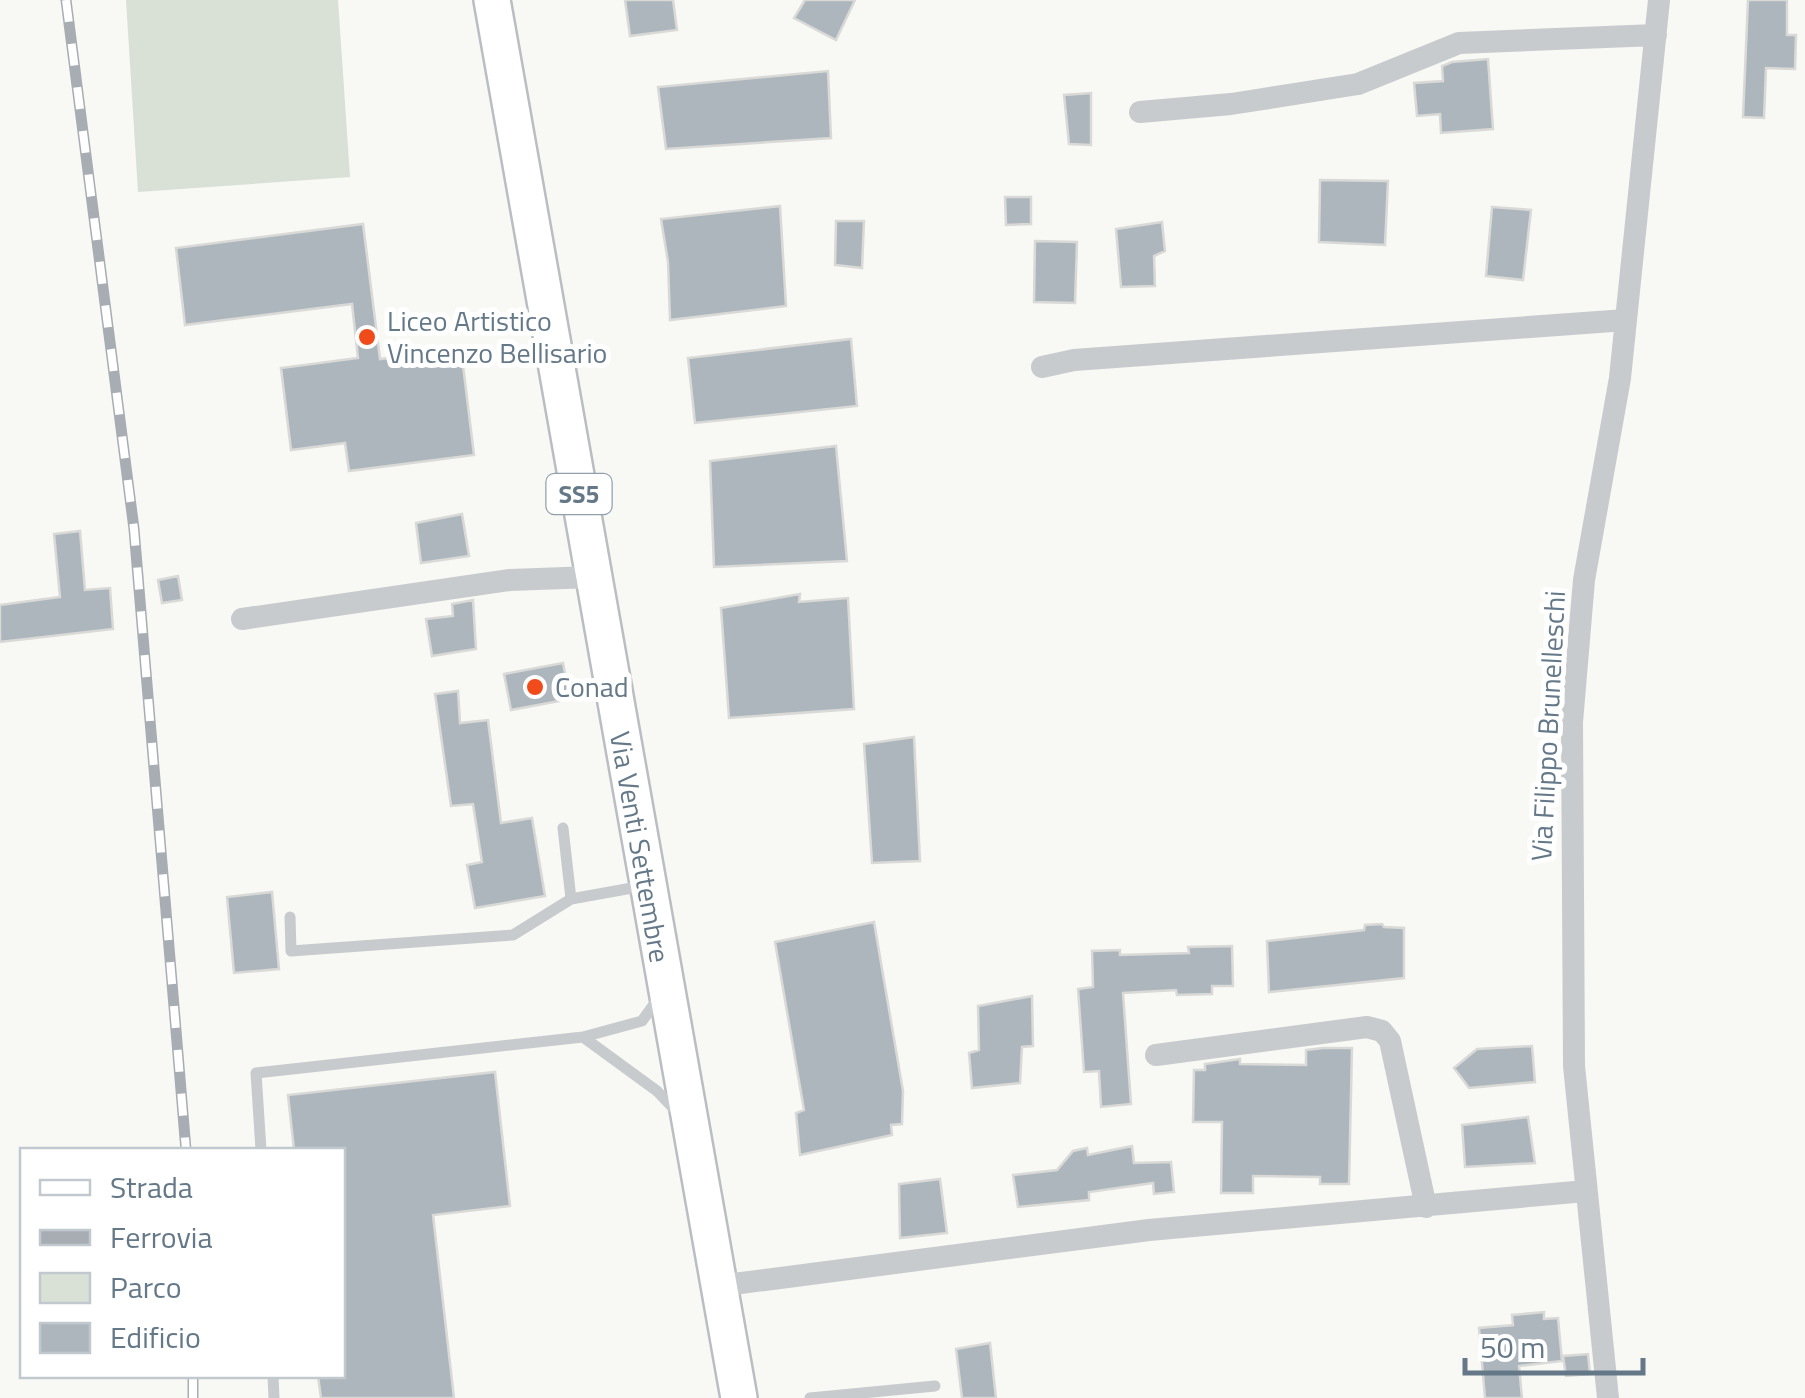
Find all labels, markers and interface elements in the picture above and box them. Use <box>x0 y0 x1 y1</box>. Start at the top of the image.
place label: Liceo Artistico Vincenzo Bellisario <box>387 299 607 374</box>
marker: Liceo Artistico Vincenzo Bellisario <box>356 326 378 348</box>
road number: SS5 <box>546 474 612 514</box>
street label: Via Filippo Brunelleschi <box>1519 590 1576 862</box>
place label: Conad <box>555 665 629 708</box>
marker: Conad <box>524 676 546 698</box>
street label: Via Venti Settembre <box>599 728 682 966</box>
legend <box>20 1148 345 1378</box>
text: Strada <box>110 1164 193 1210</box>
text: Ferrovia <box>110 1214 212 1260</box>
text: Parco <box>110 1264 182 1310</box>
scale bar <box>1465 1313 1642 1375</box>
text: Edificio <box>110 1314 201 1360</box>
text: 50 m <box>1480 1324 1545 1370</box>

